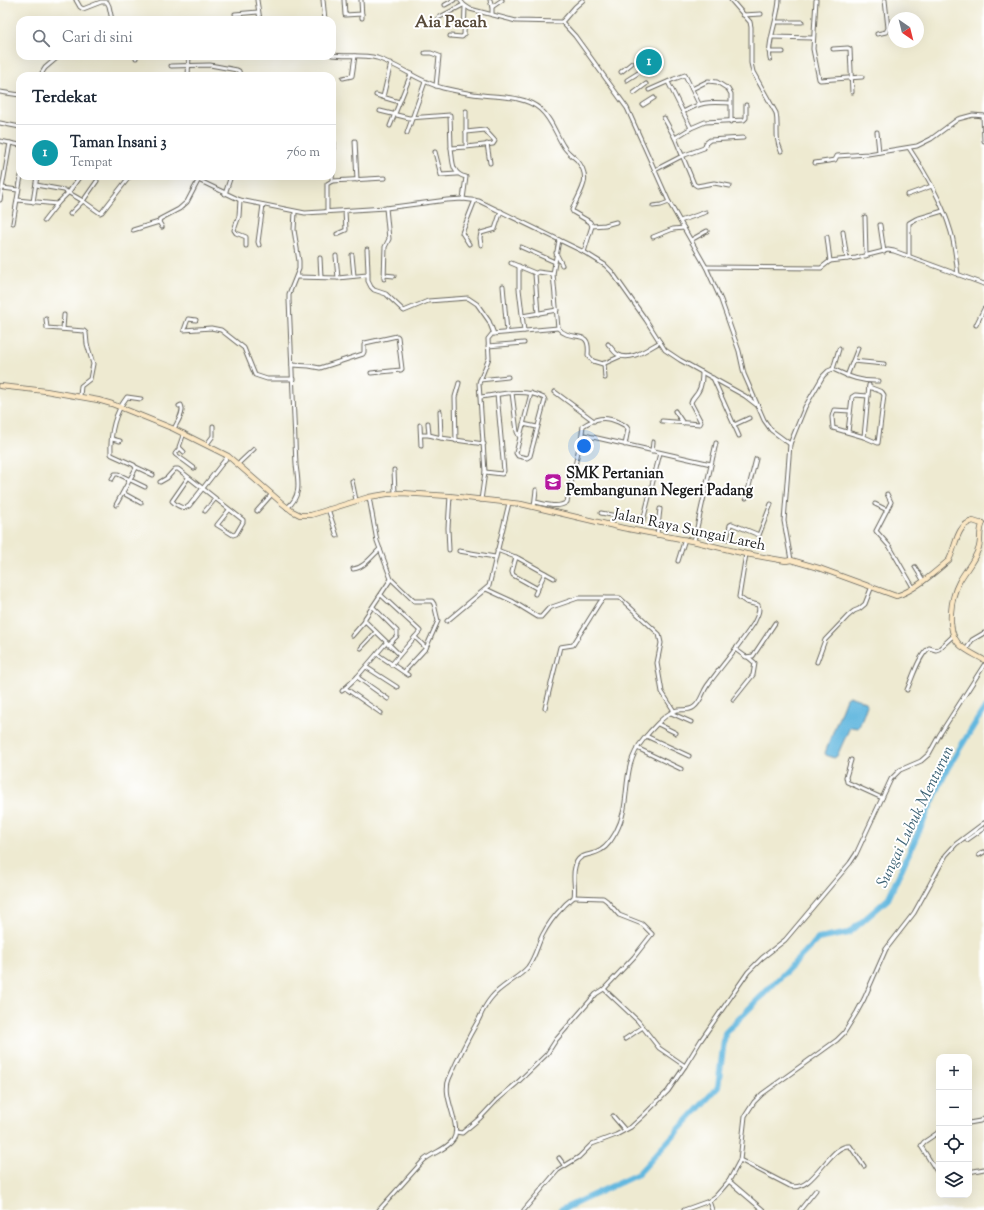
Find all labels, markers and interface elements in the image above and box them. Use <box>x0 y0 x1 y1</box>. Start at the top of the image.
district label: Aia Pacah <box>415 11 487 35</box>
north arrow <box>888 12 924 48</box>
search box <box>16 16 336 60</box>
icon: search <box>30 27 52 49</box>
text: Cari di sini <box>62 28 133 49</box>
pin: 1 <box>636 47 662 77</box>
text: Terdekat <box>32 86 97 110</box>
text: Taman Insani 3 <box>70 133 167 154</box>
text: 1 <box>43 144 47 162</box>
text: 760 m <box>287 144 320 162</box>
text: Tempat <box>70 154 112 172</box>
your location <box>574 436 594 456</box>
place label: SMK Pertanian Pembangunan Negeri Padang <box>566 464 754 502</box>
school or university icon: SMK Pertanian Pembangunan Negeri Padang <box>543 472 563 492</box>
street label: Jalan Raya Sungai Lareh <box>611 504 768 557</box>
water label: Sungai Lubuk Menturun <box>872 742 961 892</box>
map controls <box>936 1054 972 1198</box>
button: + <box>936 1054 972 1090</box>
button: − <box>936 1090 972 1126</box>
button: locate <box>936 1126 972 1162</box>
button: layers <box>936 1162 972 1198</box>

